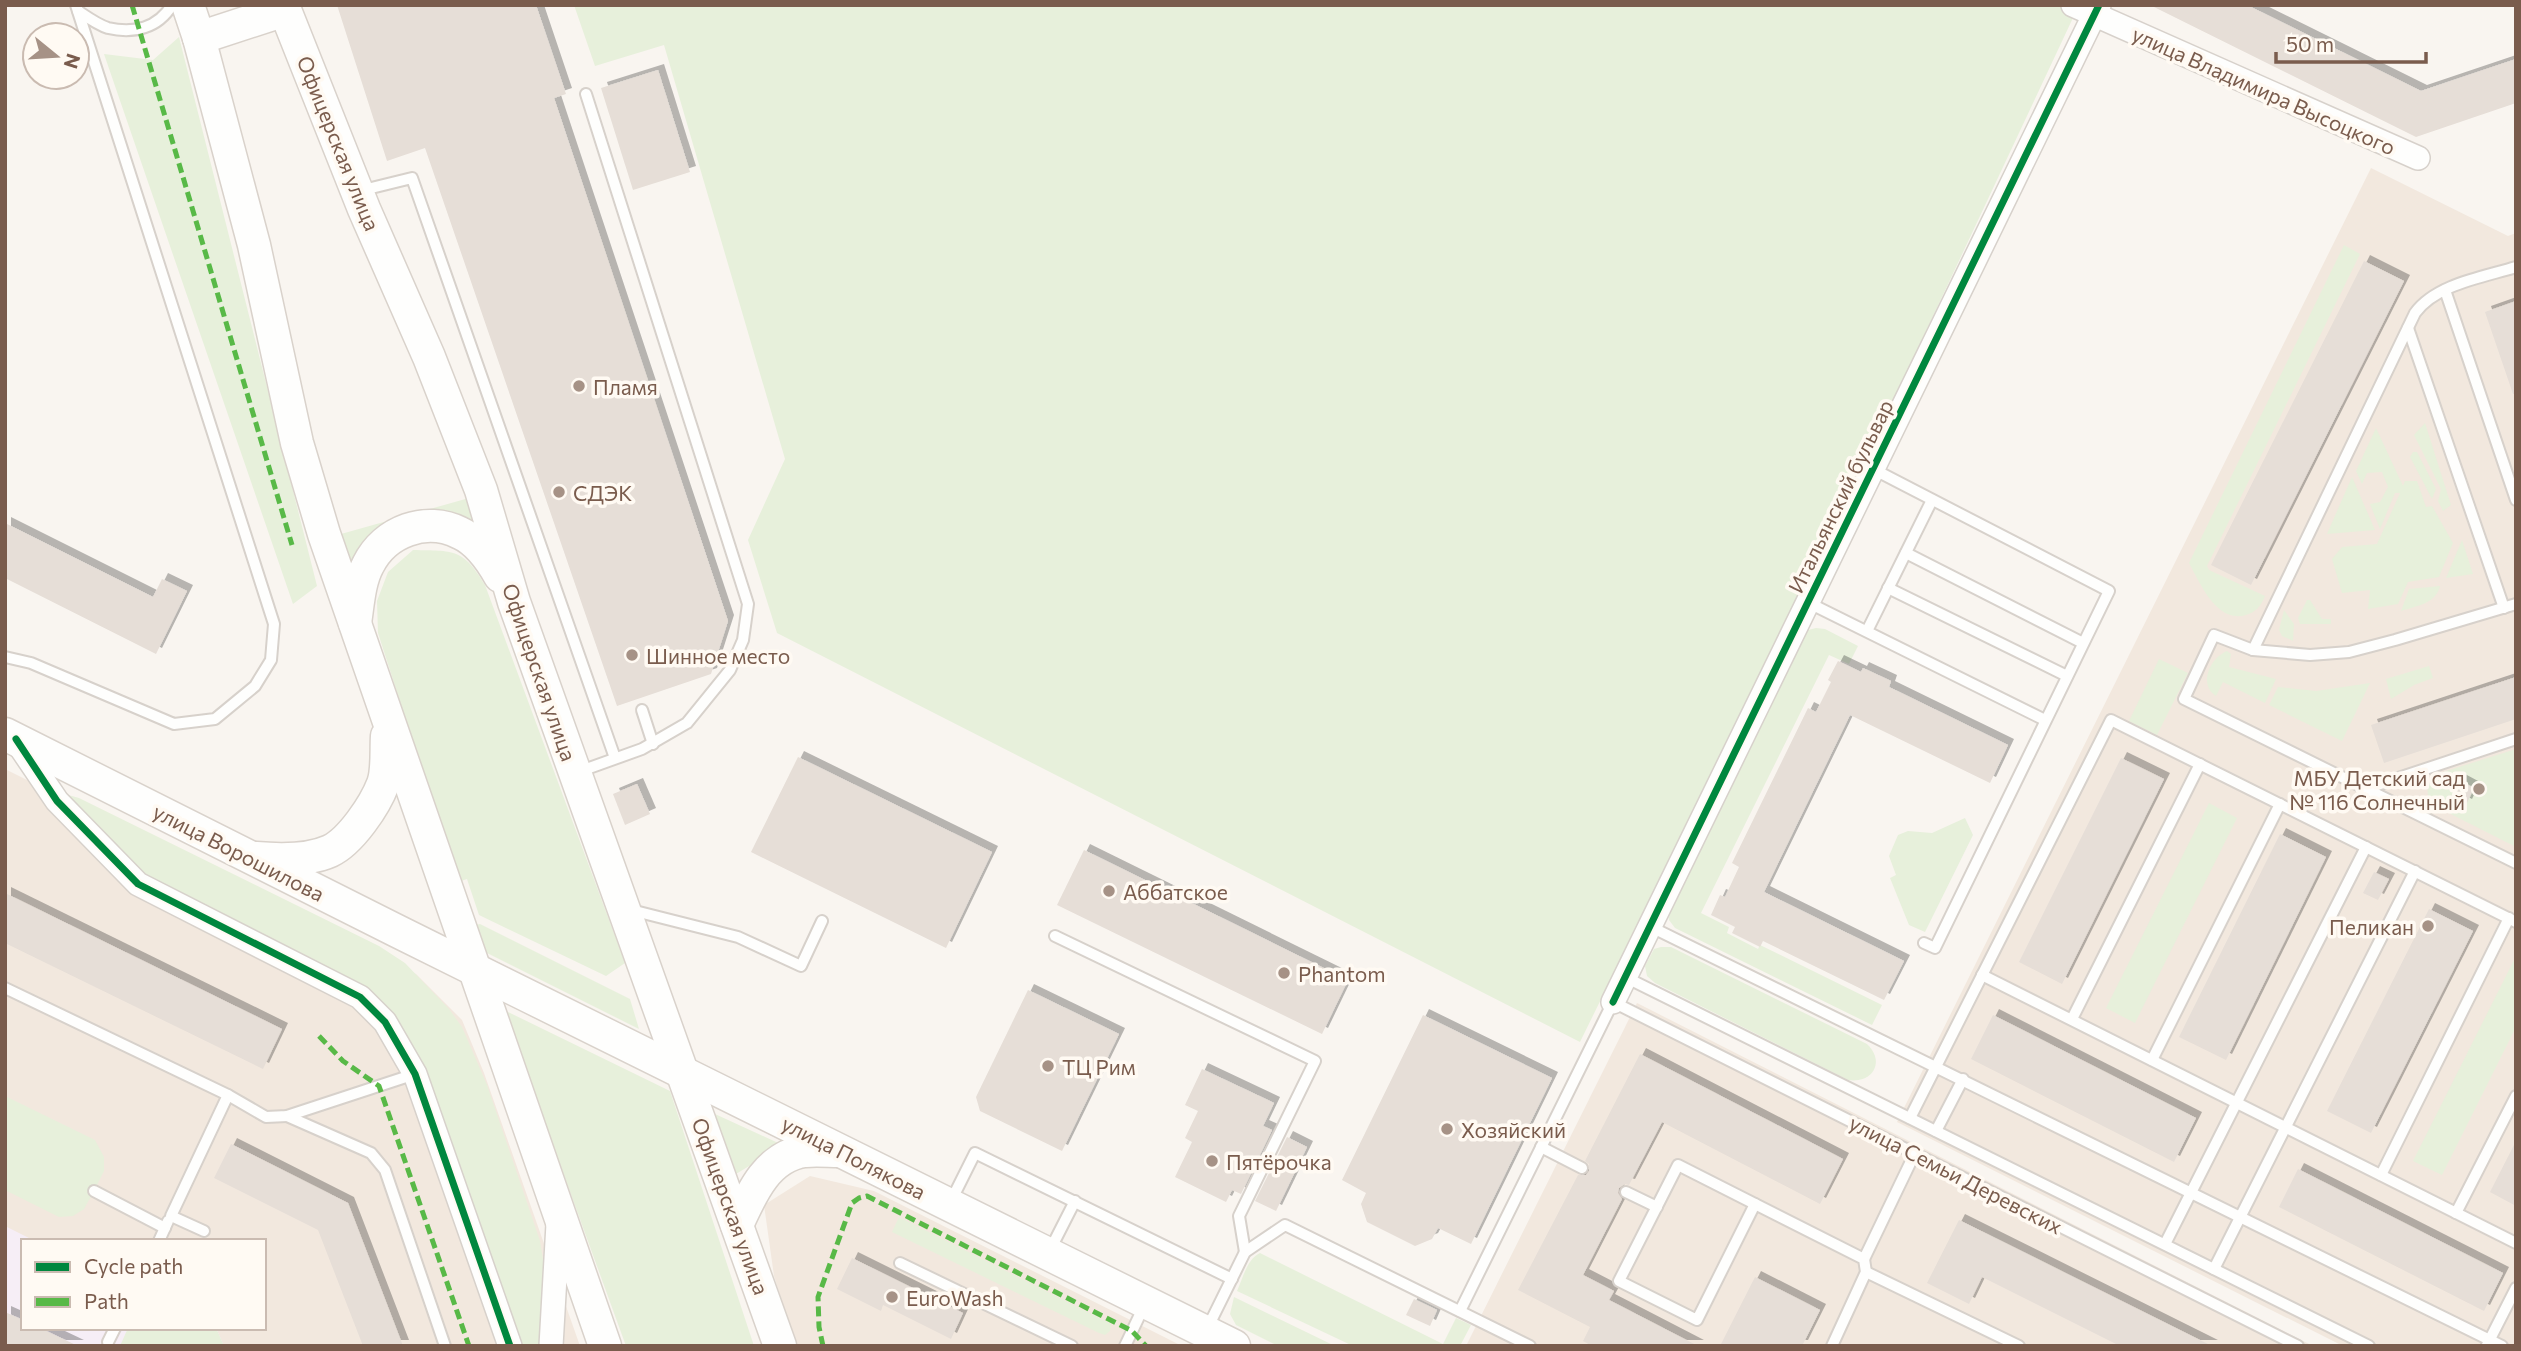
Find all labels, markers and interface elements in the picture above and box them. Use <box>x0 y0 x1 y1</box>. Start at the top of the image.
north arrow <box>21 21 91 91</box>
street label: улица Владимира Высоцкого <box>2129 21 2399 159</box>
scale bar <box>2276 21 2426 65</box>
text: 50 m <box>2286 31 2334 56</box>
text: N <box>60 51 86 72</box>
street label: Офицерская улица <box>293 52 385 234</box>
place label: Пламя <box>593 374 658 399</box>
marker: Пламя <box>571 378 587 394</box>
street label: Итальянский бульвар <box>1782 395 1898 597</box>
place label: СДЭК <box>573 480 632 505</box>
marker: СДЭК <box>551 484 567 500</box>
street label: Офицерская улица <box>498 580 582 764</box>
place label: Шинное место <box>646 643 790 668</box>
marker: Шинное место <box>624 647 640 663</box>
place label: МБУ Детский сад № 116 Солнечный <box>2289 765 2465 814</box>
marker: МБУ Детский сад № 116 Солнечный <box>2471 781 2487 797</box>
street label: улица Ворошилова <box>149 798 329 906</box>
place label: Аббатское <box>1123 879 1228 904</box>
marker: Аббатское <box>1101 883 1117 899</box>
place label: Пеликан <box>2329 914 2414 939</box>
marker: Пеликан <box>2420 918 2436 934</box>
place label: Phantom <box>1298 961 1386 986</box>
marker: Phantom <box>1276 965 1292 981</box>
place label: ТЦ Рим <box>1062 1054 1136 1079</box>
marker: ТЦ Рим <box>1040 1058 1056 1074</box>
street label: улица Семьи Деревских <box>1845 1109 2067 1239</box>
street label: улица Полякова <box>778 1110 930 1204</box>
street label: Офицерская улица <box>687 1114 775 1298</box>
place label: Хозяйский <box>1461 1117 1566 1142</box>
marker: Хозяйский <box>1439 1121 1455 1137</box>
place label: Пятёрочка <box>1226 1149 1332 1174</box>
marker: Пятёрочка <box>1204 1153 1220 1169</box>
legend <box>21 1239 266 1330</box>
text: Cycle path <box>84 1253 183 1278</box>
place label: EuroWash <box>906 1285 1004 1310</box>
text: Path <box>84 1288 129 1313</box>
marker: EuroWash <box>884 1289 900 1305</box>

